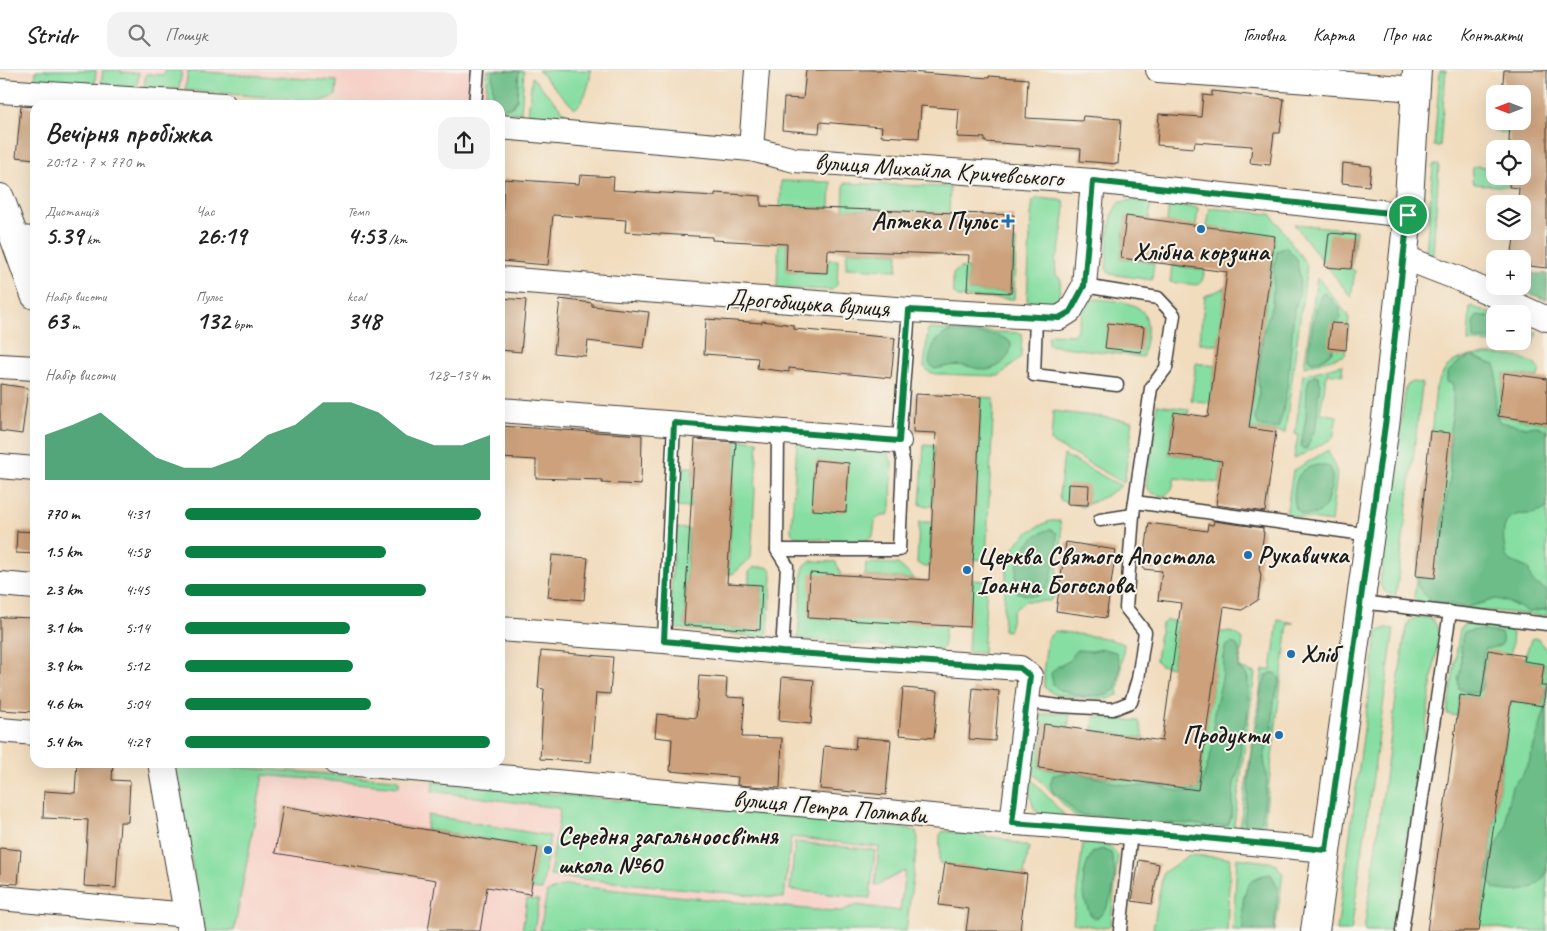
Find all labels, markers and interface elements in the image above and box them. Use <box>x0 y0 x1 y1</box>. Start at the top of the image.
search box <box>107 12 457 57</box>
text: Stridr <box>25 20 77 50</box>
icon: search <box>125 21 153 49</box>
text: Пошук <box>165 23 207 47</box>
text: Головна <box>1243 24 1285 46</box>
text: Карта <box>1313 24 1354 46</box>
text: Про нас <box>1382 24 1432 46</box>
text: Контакти <box>1460 24 1522 46</box>
north arrow <box>1486 85 1531 130</box>
map controls <box>1486 85 1531 350</box>
text: Вечірня пробіжка <box>45 115 211 150</box>
button: share <box>438 117 490 169</box>
button: locate <box>1486 140 1531 185</box>
street label: вулиця Михайла Кричевського <box>814 145 1067 195</box>
text: 20:12 · 7 × 770 m <box>45 152 144 172</box>
pin <box>1387 194 1429 236</box>
button: layers <box>1486 195 1531 240</box>
icon: arrive <box>1394 201 1422 229</box>
text: Дистанція <box>45 203 98 220</box>
text: Час <box>196 203 214 220</box>
text: Темп <box>347 203 370 220</box>
place label: Аптека Пульс <box>872 205 999 237</box>
marker: Аптека Пульс <box>1002 215 1014 227</box>
text: 5.39 <box>45 220 83 252</box>
text: 26:19 <box>196 220 246 252</box>
text: 4:53 <box>347 220 385 252</box>
marker: Хлібна корзина <box>1195 223 1207 235</box>
text: km <box>83 231 100 248</box>
text: /km <box>385 231 407 248</box>
place label: Хлібна корзина <box>1133 236 1271 268</box>
button: + <box>1486 250 1531 295</box>
street label: Дрогобицька вулиця <box>726 281 891 325</box>
text: Набір висоти <box>45 288 106 305</box>
text: Пульс <box>196 288 223 305</box>
text: kcal <box>347 288 366 305</box>
text: 63 <box>45 305 68 337</box>
text: 132 <box>196 305 230 337</box>
text: 348 <box>347 305 381 337</box>
button: − <box>1486 305 1531 350</box>
text: m <box>68 316 79 333</box>
text: bpm <box>230 316 252 333</box>
text: Набір висоти <box>45 365 115 385</box>
text: 128–134 m <box>427 365 490 385</box>
text: 770 m <box>45 504 79 524</box>
text: 4:31 <box>125 504 150 524</box>
place label: Рукавичка <box>1258 539 1350 571</box>
place label: Церква Святого Апостола Іоанна Богослова <box>977 540 1216 601</box>
text: 1.5 km <box>45 542 82 562</box>
text: 4:58 <box>125 542 150 562</box>
marker: Рукавичка <box>1242 549 1254 561</box>
marker: Церква Святого Апостола Іоанна Богослова <box>961 564 973 576</box>
text: 2.3 km <box>45 580 82 600</box>
text: 4:45 <box>125 580 150 600</box>
text: 3.1 km <box>45 618 82 638</box>
text: 5:14 <box>125 618 150 638</box>
place label: Хліб <box>1301 638 1344 670</box>
marker: Хліб <box>1285 648 1297 660</box>
text: 3.9 km <box>45 656 82 676</box>
text: 5:12 <box>125 656 150 676</box>
text: 4.6 km <box>45 694 83 714</box>
text: 5:04 <box>125 694 150 714</box>
place label: Продукти <box>1183 719 1271 751</box>
marker: Продукти <box>1273 729 1285 741</box>
text: 5.4 km <box>45 732 82 752</box>
text: 4:29 <box>125 732 150 752</box>
street label: вулиця Петра Полтави <box>732 783 930 832</box>
place label: Середня загальноосвітня школа №60 <box>558 820 780 881</box>
marker: Середня загальноосвітня школа №60 <box>542 844 554 856</box>

